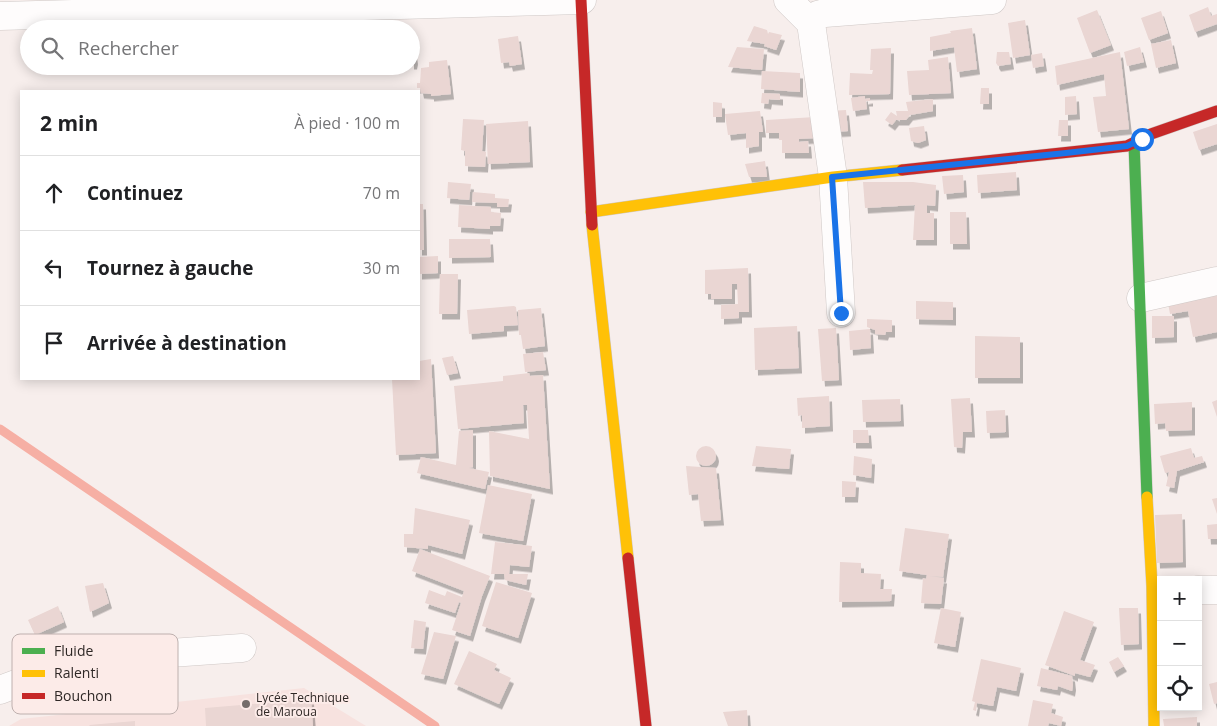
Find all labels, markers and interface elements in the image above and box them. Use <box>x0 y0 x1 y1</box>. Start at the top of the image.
search box <box>20 20 420 75</box>
icon: search <box>38 34 66 62</box>
text: Rechercher <box>78 35 179 61</box>
text: 2 min <box>40 109 98 137</box>
text: À pied · 100 m <box>294 112 400 134</box>
route start <box>1131 128 1154 151</box>
icon: ahead <box>40 179 68 207</box>
text: Continuez <box>87 180 183 206</box>
text: 70 m <box>363 182 400 204</box>
icon: left <box>40 254 68 282</box>
text: Tournez à gauche <box>87 255 253 281</box>
text: 30 m <box>363 257 400 279</box>
route end <box>830 302 853 325</box>
icon: arrive <box>40 329 68 357</box>
text: Arrivée à destination <box>87 330 287 356</box>
map controls <box>1157 576 1202 711</box>
button: + <box>1157 576 1202 621</box>
button: − <box>1157 621 1202 666</box>
legend <box>12 634 178 714</box>
text: Fluide <box>54 641 93 660</box>
text: Ralenti <box>54 663 99 682</box>
button: locate <box>1157 666 1202 711</box>
text: Bouchon <box>54 686 112 705</box>
place label: Lycée Technique de Maroua <box>256 689 349 720</box>
marker: Lycée Technique de Maroua <box>240 698 252 710</box>

